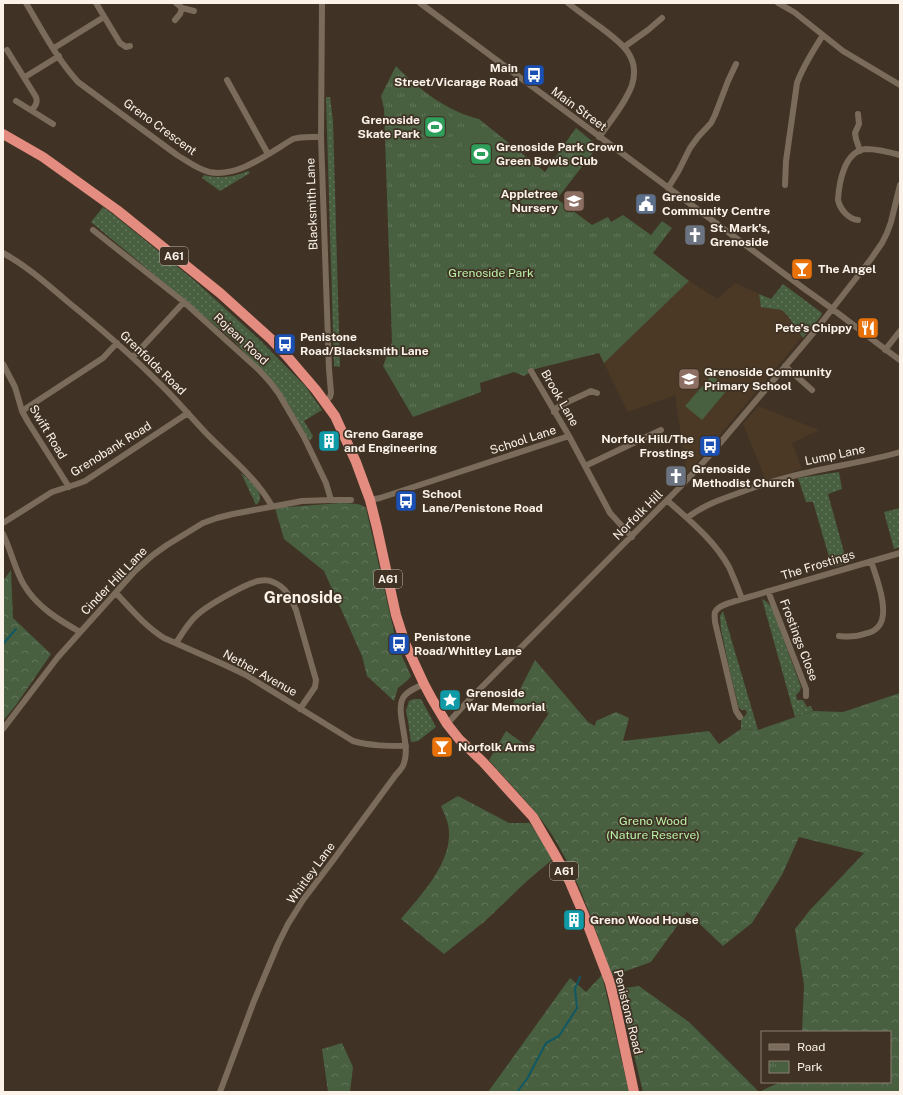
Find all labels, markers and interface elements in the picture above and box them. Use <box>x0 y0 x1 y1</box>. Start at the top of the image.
place label: Main Street/Vicarage Road <box>394 61 518 89</box>
bus stop icon: Main Street/Vicarage Road <box>521 62 547 88</box>
street label: Main Street <box>549 84 610 134</box>
street label: Greno Crescent <box>121 96 200 158</box>
place label: Grenoside Skate Park <box>358 113 420 141</box>
sports icon: Grenoside Skate Park <box>422 114 448 140</box>
place label: Grenoside Park Crown Green Bowls Club <box>496 140 623 168</box>
sports icon: Grenoside Park Crown Green Bowls Club <box>468 141 494 167</box>
street label: Blacksmith Lane <box>303 157 321 250</box>
place label: Appletree Nursery <box>501 187 558 215</box>
school or university icon: Appletree Nursery <box>561 188 587 214</box>
place label: Grenoside Community Centre <box>662 190 770 218</box>
public building icon: Grenoside Community Centre <box>633 191 659 217</box>
place label: St. Mark's, Grenoside <box>710 221 770 249</box>
church icon: St. Mark's, Grenoside <box>682 222 708 248</box>
road number: A61 <box>160 247 188 265</box>
bar icon: The Angel <box>789 256 815 282</box>
place label: The Angel <box>818 262 876 276</box>
park label: Grenoside Park <box>448 266 534 280</box>
street label: Rojean Road <box>211 310 271 368</box>
restaurant icon: Pete’s Chippy <box>855 315 881 341</box>
place label: Pete’s Chippy <box>775 321 852 335</box>
street label: Grenfolds Road <box>117 328 189 398</box>
place label: Penistone Road/Blacksmith Lane <box>300 330 429 358</box>
bus stop icon: Penistone Road/Blacksmith Lane <box>272 331 298 357</box>
place label: Grenoside Community Primary School <box>704 365 832 393</box>
school or university icon: Grenoside Community Primary School <box>676 366 702 392</box>
street label: Brook Lane <box>538 367 582 429</box>
street label: Swift Road <box>26 402 70 462</box>
street label: Grenobank Road <box>68 419 154 479</box>
street label: School Lane <box>488 423 558 457</box>
place label: Greno Garage and Engineering <box>344 427 438 455</box>
building icon: Greno Garage and Engineering <box>316 428 342 454</box>
place label: Norfolk Hill/The Frostings <box>601 432 694 460</box>
bus stop icon: Norfolk Hill/The Frostings <box>697 433 723 459</box>
street label: Lump Lane <box>803 442 867 468</box>
place label: Grenoside Methodist Church <box>692 462 795 490</box>
church icon: Grenoside Methodist Church <box>663 463 689 489</box>
place label: School Lane/Penistone Road <box>422 487 543 515</box>
street label: Norfolk Hill <box>610 487 666 543</box>
bus stop icon: School Lane/Penistone Road <box>393 488 419 514</box>
street label: Cinder Hill Lane <box>78 544 150 618</box>
street label: The Frostings <box>780 547 856 583</box>
road number: A61 <box>374 570 402 588</box>
district label: Grenoside <box>264 588 342 607</box>
street label: Frostings Close <box>777 597 821 683</box>
place label: Penistone Road/Whitley Lane <box>414 630 522 658</box>
bus stop icon: Penistone Road/Whitley Lane <box>386 631 412 657</box>
street label: Nether Avenue <box>220 647 300 699</box>
place label: Grenoside War Memorial <box>466 686 546 714</box>
place icon: Grenoside War Memorial <box>437 687 463 713</box>
bar icon: Norfolk Arms <box>429 734 455 760</box>
place label: Norfolk Arms <box>458 740 535 754</box>
park label: Greno Wood (Nature Reserve) <box>606 814 700 842</box>
street label: Whitley Lane <box>284 839 338 906</box>
road number: A61 <box>550 862 578 880</box>
building icon: Greno Wood House <box>561 907 587 933</box>
place label: Greno Wood House <box>590 913 699 927</box>
street label: Penistone Road <box>611 968 645 1056</box>
legend <box>761 1031 891 1083</box>
text: Road <box>797 1040 825 1054</box>
text: Park <box>797 1060 823 1074</box>

